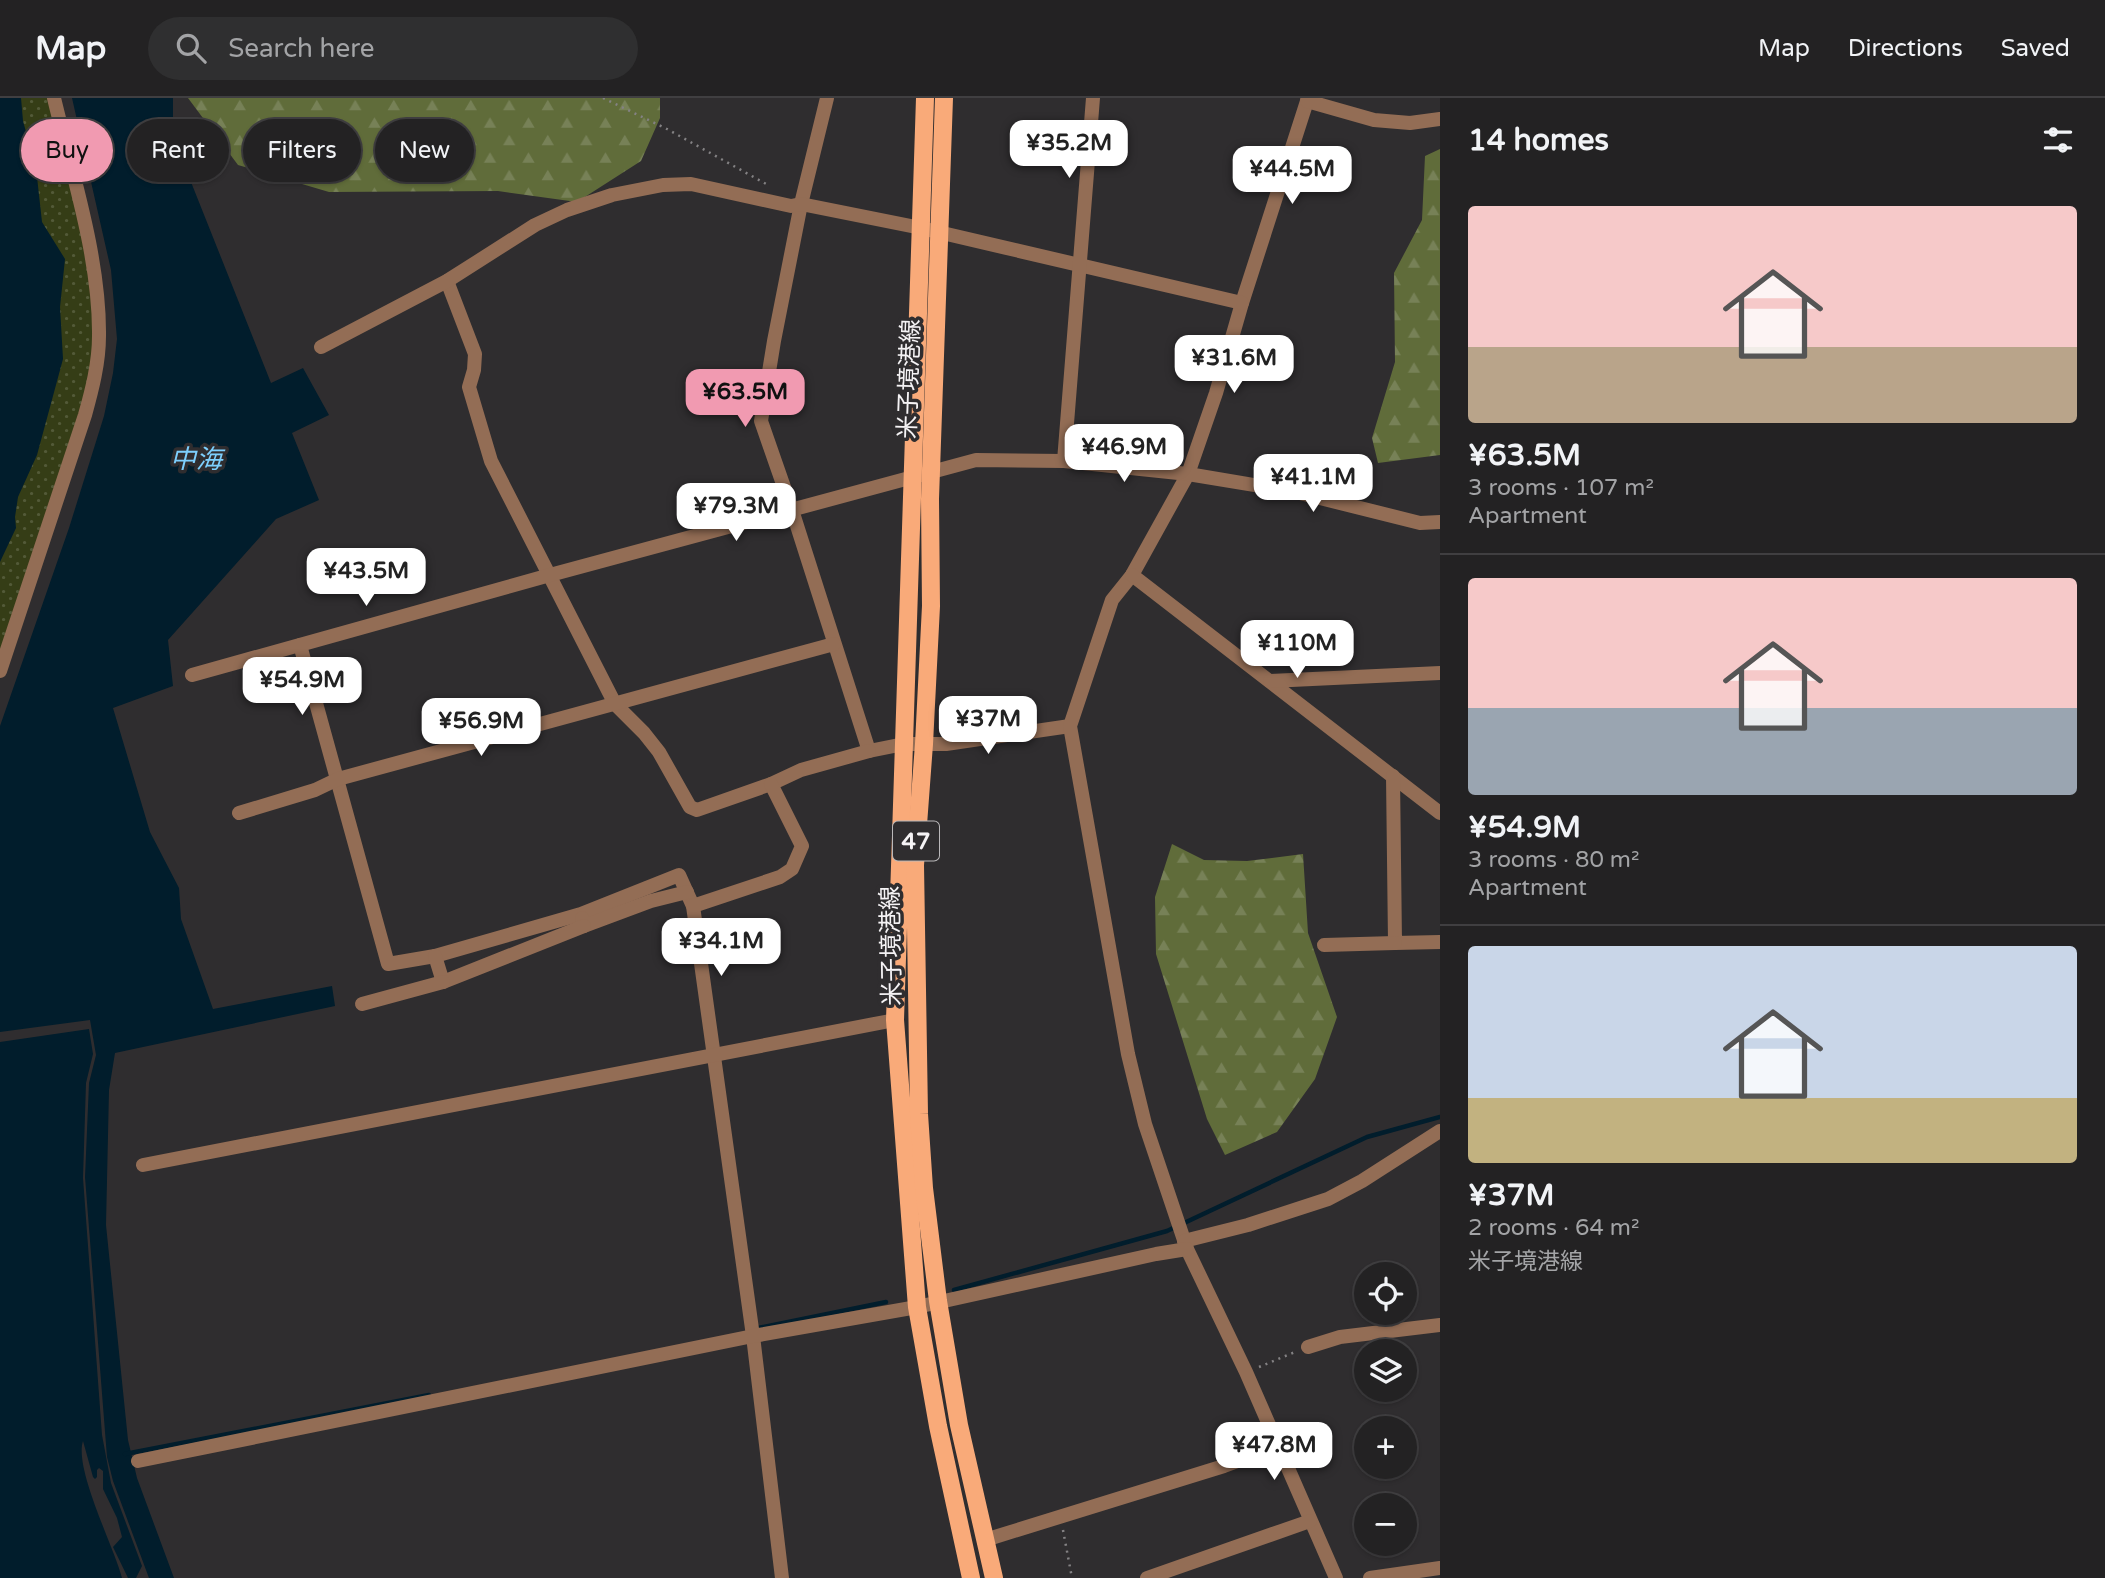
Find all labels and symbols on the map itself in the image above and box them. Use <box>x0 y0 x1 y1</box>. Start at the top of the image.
pin: ¥35.2M <box>1012 120 1126 180</box>
pin: ¥44.5M <box>1235 146 1349 206</box>
street label: 米子境港線 <box>893 319 926 439</box>
pin: ¥31.6M <box>1177 336 1291 395</box>
pin: ¥63.5M <box>688 370 802 429</box>
pin: ¥46.9M <box>1067 424 1181 484</box>
water label: 中海 <box>170 444 226 475</box>
pin: ¥41.1M <box>1256 454 1370 514</box>
pin: ¥79.3M <box>679 484 793 543</box>
pin: ¥43.5M <box>309 548 423 608</box>
pin: ¥110M <box>1248 620 1346 680</box>
pin: ¥54.9M <box>245 658 359 717</box>
pin: ¥37M <box>947 696 1029 756</box>
pin: ¥56.9M <box>424 698 538 758</box>
road number: 47 <box>893 821 939 860</box>
street label: 米子境港線 <box>876 886 907 1006</box>
pin: ¥34.1M <box>664 918 778 978</box>
pin: ¥47.8M <box>1217 1422 1331 1482</box>

